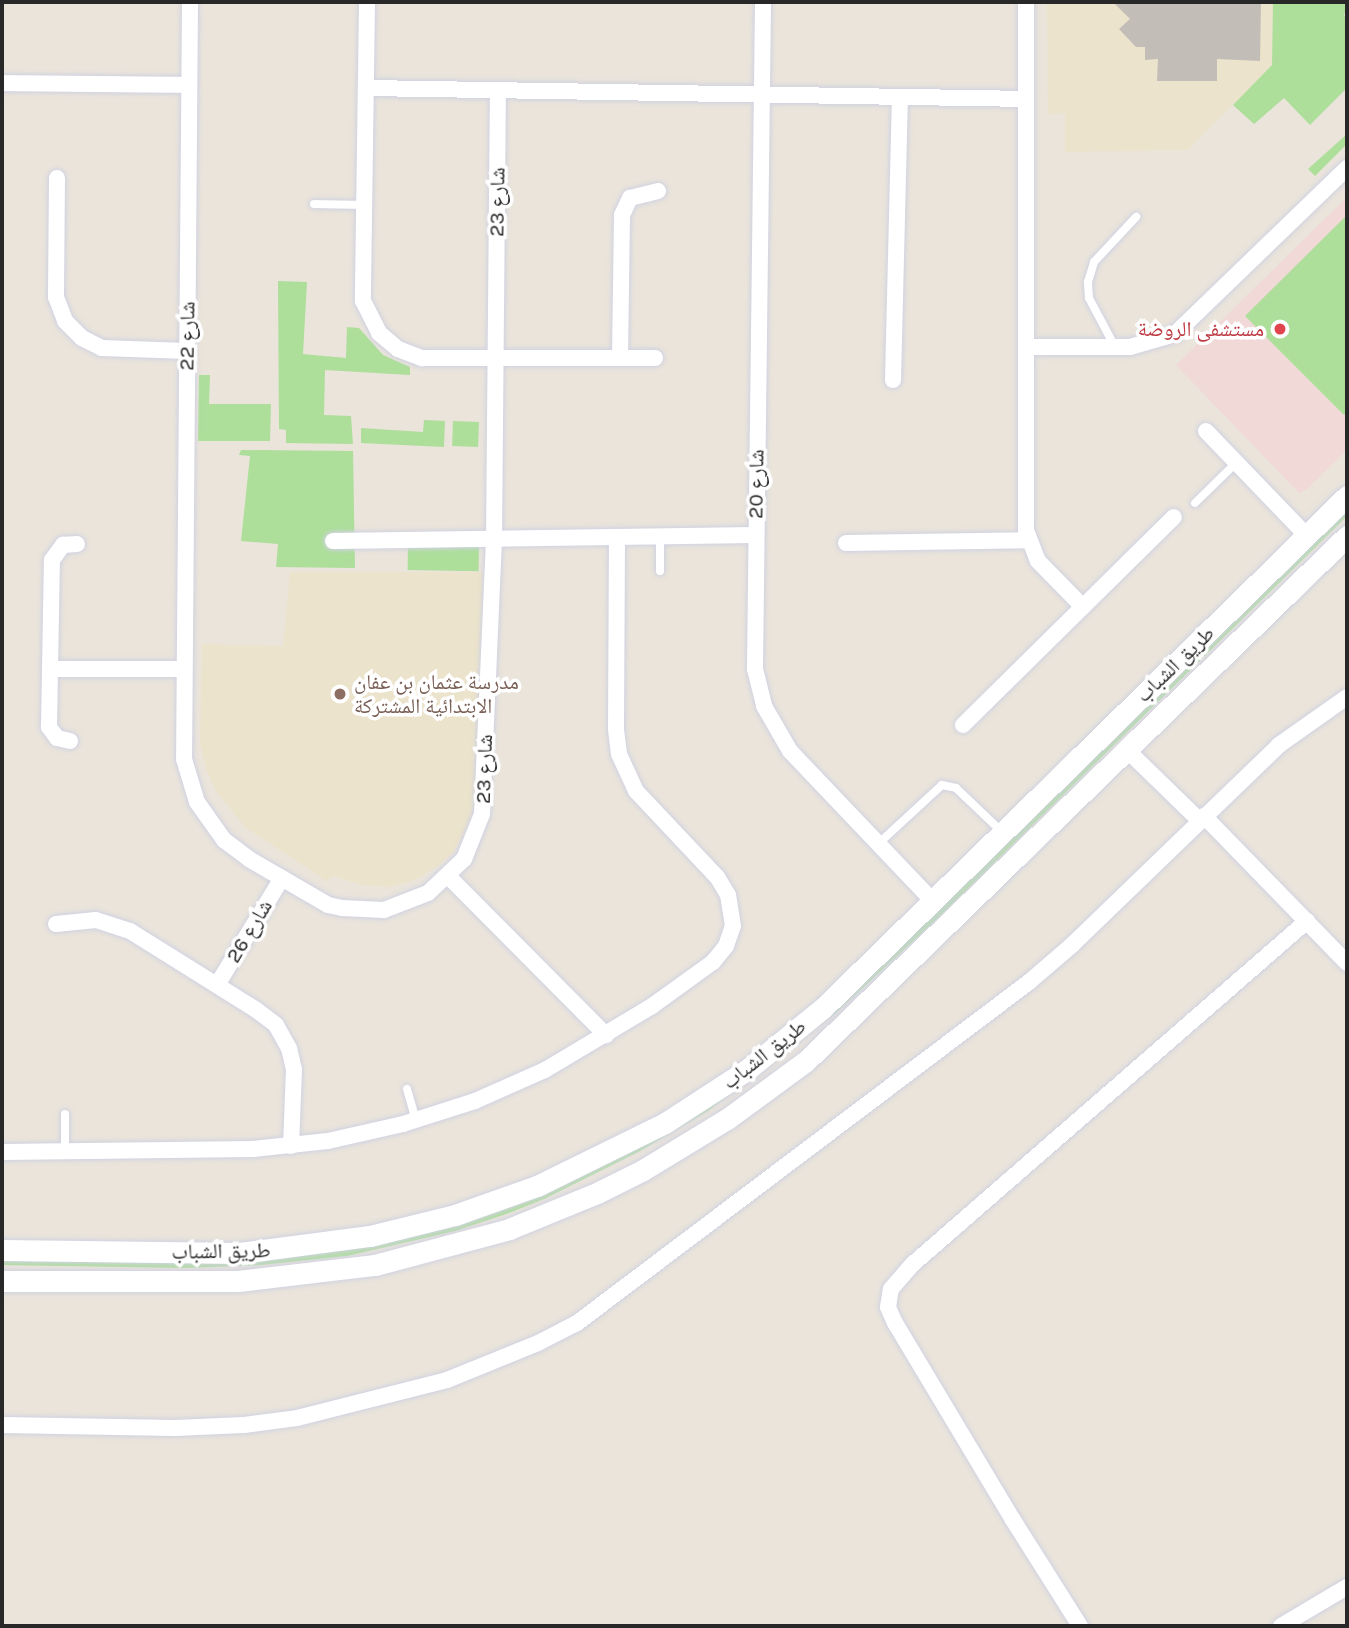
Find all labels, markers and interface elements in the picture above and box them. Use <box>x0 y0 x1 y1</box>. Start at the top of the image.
street label: شارع 23 <box>484 167 510 237</box>
street label: شارع 22 <box>174 301 200 371</box>
place label: مستشفى الروضة <box>1138 316 1264 342</box>
marker: مستشفى الروضة <box>1270 319 1290 339</box>
street label: شارع 20 <box>743 449 769 519</box>
street label: طريق الشباب <box>1131 621 1219 707</box>
place label: مدرسة عثمان بن عفان الابتدائية المشتركة <box>354 669 519 719</box>
marker: مدرسة عثمان بن عفان الابتدائية المشتركة <box>332 686 348 702</box>
street label: شارع 23 <box>470 734 498 804</box>
street label: شارع 26 <box>220 895 278 967</box>
street label: طريق الشباب <box>717 1014 811 1094</box>
street label: طريق الشباب <box>171 1238 271 1264</box>

